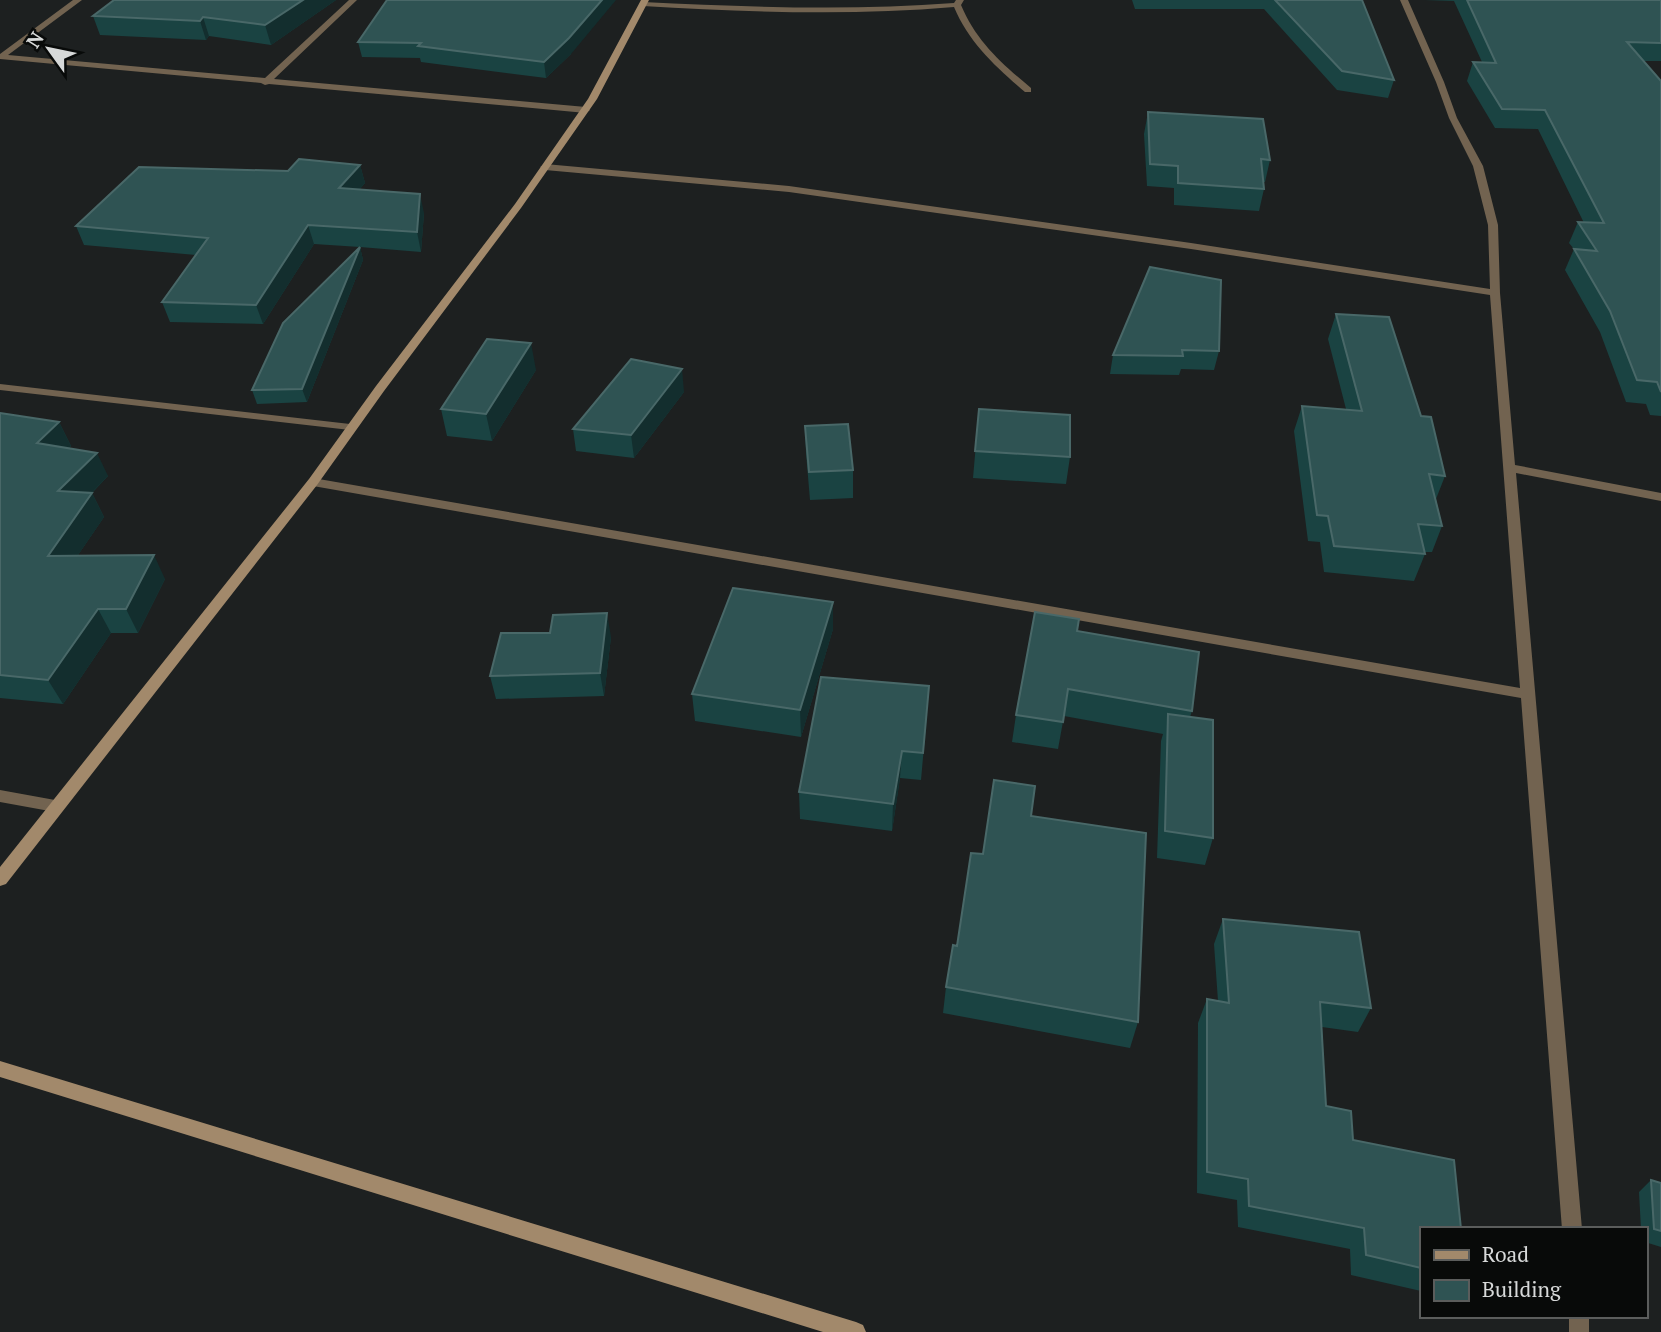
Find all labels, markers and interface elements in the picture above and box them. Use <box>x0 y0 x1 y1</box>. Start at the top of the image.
north arrow <box>14 14 84 84</box>
text: N <box>20 26 49 52</box>
legend <box>1420 1227 1647 1318</box>
text: Road <box>1482 1240 1529 1268</box>
text: Building <box>1482 1275 1562 1303</box>

